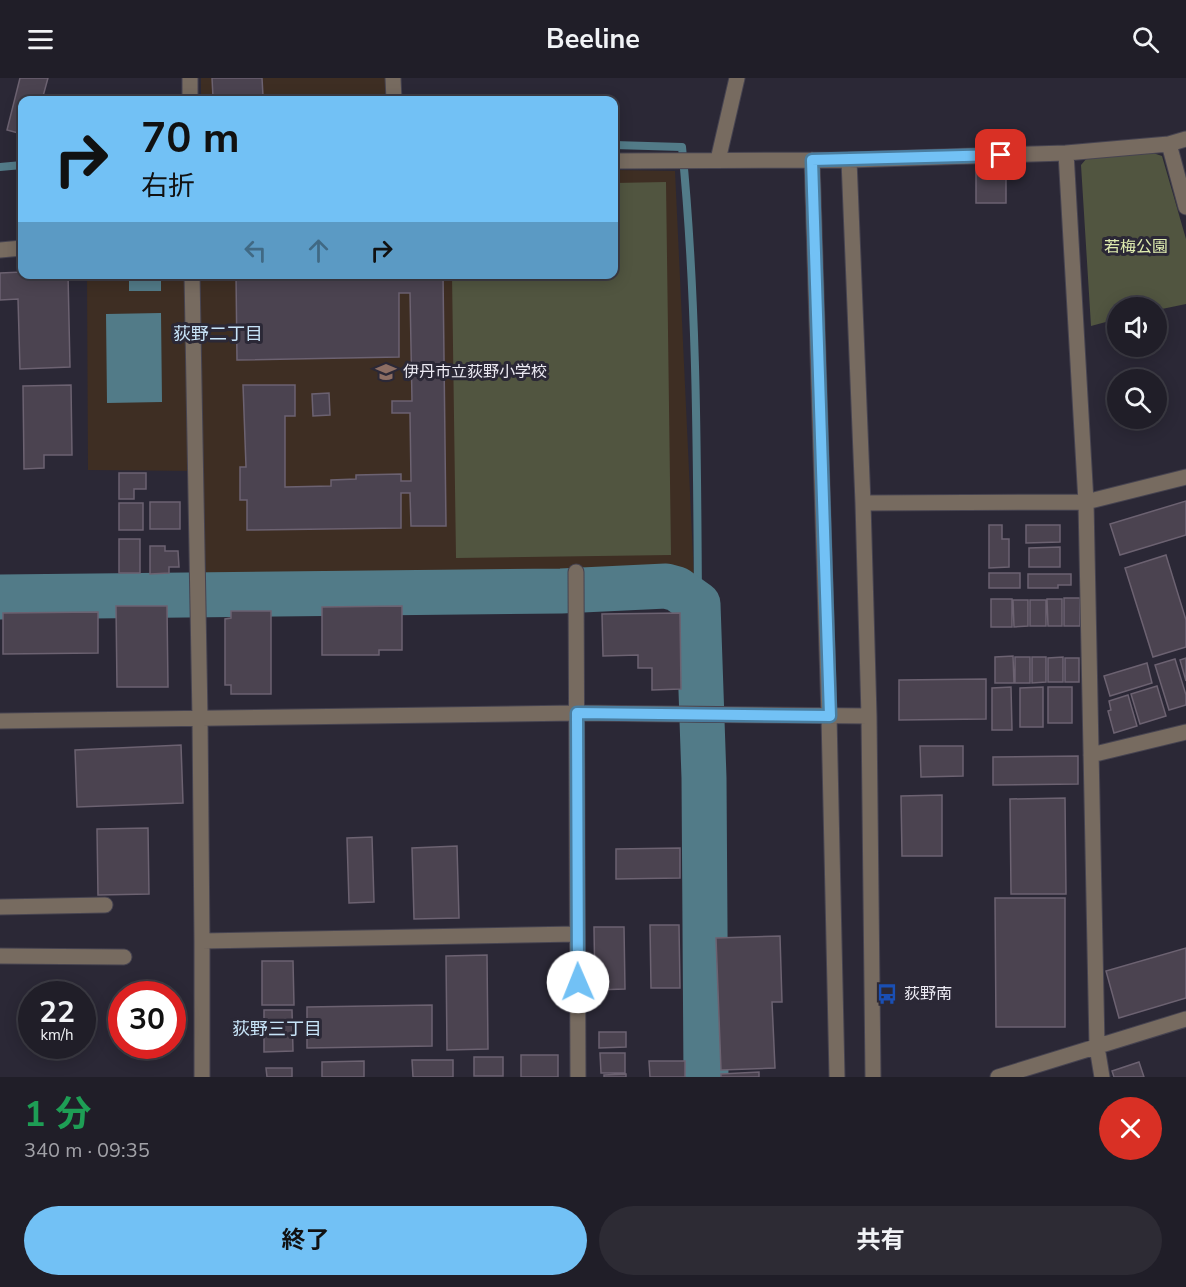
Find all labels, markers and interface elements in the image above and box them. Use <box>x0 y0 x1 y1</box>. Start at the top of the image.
text: Beeline <box>546 21 640 58</box>
icon: menu <box>24 23 57 56</box>
icon: search <box>1129 23 1162 56</box>
text: 70 m <box>141 110 240 167</box>
icon: right <box>42 120 120 198</box>
pin <box>975 129 1026 180</box>
icon: arrive <box>984 138 1017 171</box>
text: 右折 <box>141 168 195 205</box>
icon: left <box>239 234 272 267</box>
icon: ahead <box>302 234 335 267</box>
icon: right <box>365 234 398 267</box>
park label: 若梅公園 <box>1104 236 1168 258</box>
map controls <box>1107 297 1167 429</box>
button: sound <box>1107 297 1167 357</box>
district label: 荻野二丁目 <box>173 322 263 346</box>
school or university icon: 伊丹市立荻野小学校 <box>374 360 398 384</box>
place label: 伊丹市立荻野小学校 <box>403 361 547 383</box>
button: search <box>1107 369 1167 429</box>
position arrow <box>546 950 610 1014</box>
speed limit sign: 30 <box>108 981 186 1059</box>
bus stop icon: 荻野南 <box>875 982 899 1006</box>
place label: 荻野南 <box>904 983 952 1005</box>
text: 22 <box>39 992 75 1033</box>
district label: 荻野三丁目 <box>232 1017 322 1041</box>
text: km/h <box>40 1025 74 1045</box>
text: 1 分 <box>24 1090 91 1139</box>
button: close <box>1099 1097 1162 1160</box>
text: 340 m · 09:35 <box>24 1137 150 1164</box>
button: 終了 <box>24 1206 587 1275</box>
button: 共有 <box>599 1206 1162 1275</box>

